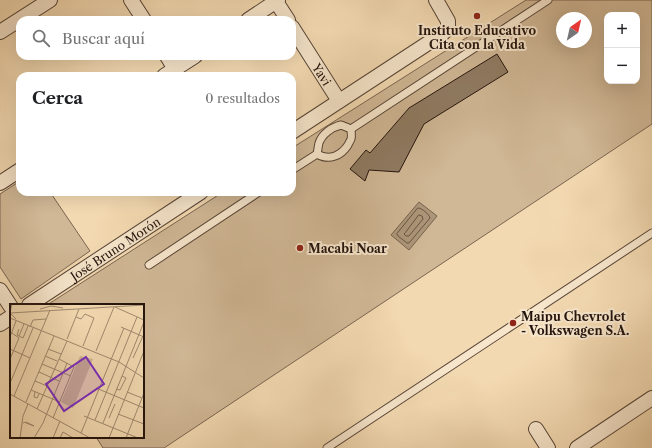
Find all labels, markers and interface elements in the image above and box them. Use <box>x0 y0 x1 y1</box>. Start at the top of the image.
marker: Instituto Educativo Cita con la Vida <box>472 11 482 21</box>
north arrow <box>556 12 592 48</box>
map controls <box>604 12 640 84</box>
button: + <box>604 12 640 48</box>
search box <box>16 16 296 60</box>
place label: Instituto Educativo Cita con la Vida <box>418 23 536 52</box>
icon: search <box>30 27 52 49</box>
text: Buscar aquí <box>62 29 145 48</box>
button: − <box>604 48 640 84</box>
street label: Yavi <box>309 59 335 89</box>
text: Cerca <box>32 88 83 108</box>
text: 0 resultados <box>205 90 280 106</box>
street label: José Bruno Morón <box>66 213 163 285</box>
place label: Macabi Noar <box>308 241 387 256</box>
marker: Macabi Noar <box>295 243 305 253</box>
inset map <box>10 304 144 438</box>
place label: Maipu Chevrolet - Volkswagen S.A. <box>521 309 629 338</box>
marker: Maipu Chevrolet - Volkswagen S.A. <box>508 318 518 328</box>

